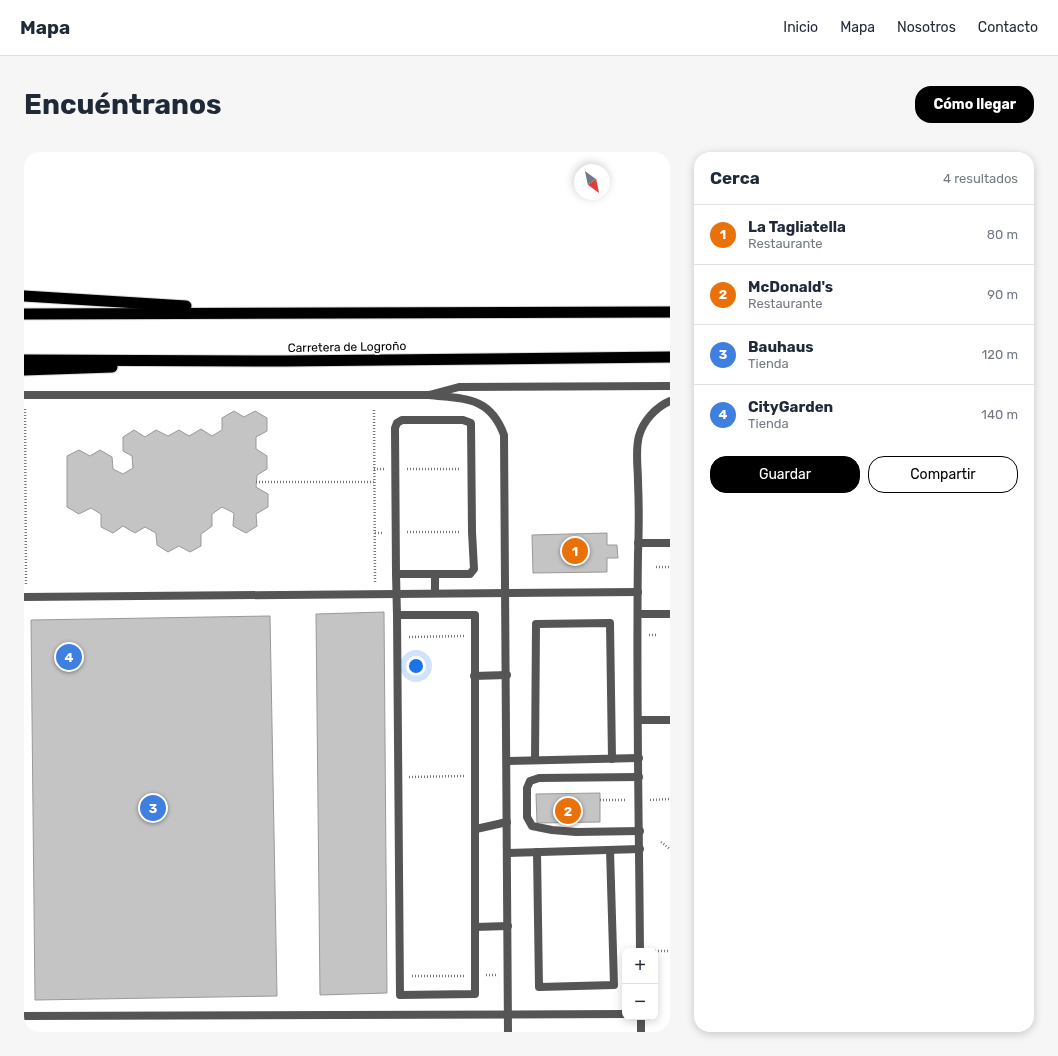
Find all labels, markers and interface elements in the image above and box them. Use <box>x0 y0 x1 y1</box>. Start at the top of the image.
text: Mapa <box>20 16 70 39</box>
text: Inicio <box>783 19 818 36</box>
text: Mapa <box>840 19 875 36</box>
text: Nosotros <box>897 19 956 36</box>
text: Contacto <box>978 19 1038 36</box>
button: Cómo llegar <box>915 86 1034 123</box>
text: Encuéntranos <box>24 88 222 121</box>
north arrow <box>574 164 610 200</box>
text: Cerca <box>710 168 760 188</box>
text: 4 resultados <box>943 171 1018 186</box>
text: La Tagliatella <box>748 218 846 236</box>
text: 1 <box>720 227 726 242</box>
text: 80 m <box>987 227 1018 242</box>
text: Restaurante <box>748 236 823 251</box>
text: McDonald's <box>748 278 833 296</box>
text: 2 <box>719 287 727 302</box>
text: 90 m <box>987 287 1018 302</box>
text: Restaurante <box>748 296 823 311</box>
text: Bauhaus <box>748 338 814 356</box>
street label: Carretera de Logroño <box>288 339 407 355</box>
text: 3 <box>719 347 727 362</box>
text: 120 m <box>982 347 1018 362</box>
text: Tienda <box>748 356 789 371</box>
text: CityGarden <box>748 398 833 416</box>
text: 4 <box>719 407 727 422</box>
text: 140 m <box>981 407 1018 422</box>
text: Tienda <box>748 416 789 431</box>
button: Guardar <box>710 456 860 493</box>
button: Compartir <box>868 456 1018 493</box>
pin: 1 <box>562 536 588 566</box>
pin: 4 <box>56 642 82 672</box>
your location <box>406 656 426 676</box>
pin: 3 <box>140 793 166 823</box>
pin: 2 <box>555 796 581 826</box>
map controls <box>622 948 658 1020</box>
button: + <box>622 948 658 984</box>
button: − <box>622 984 658 1020</box>

